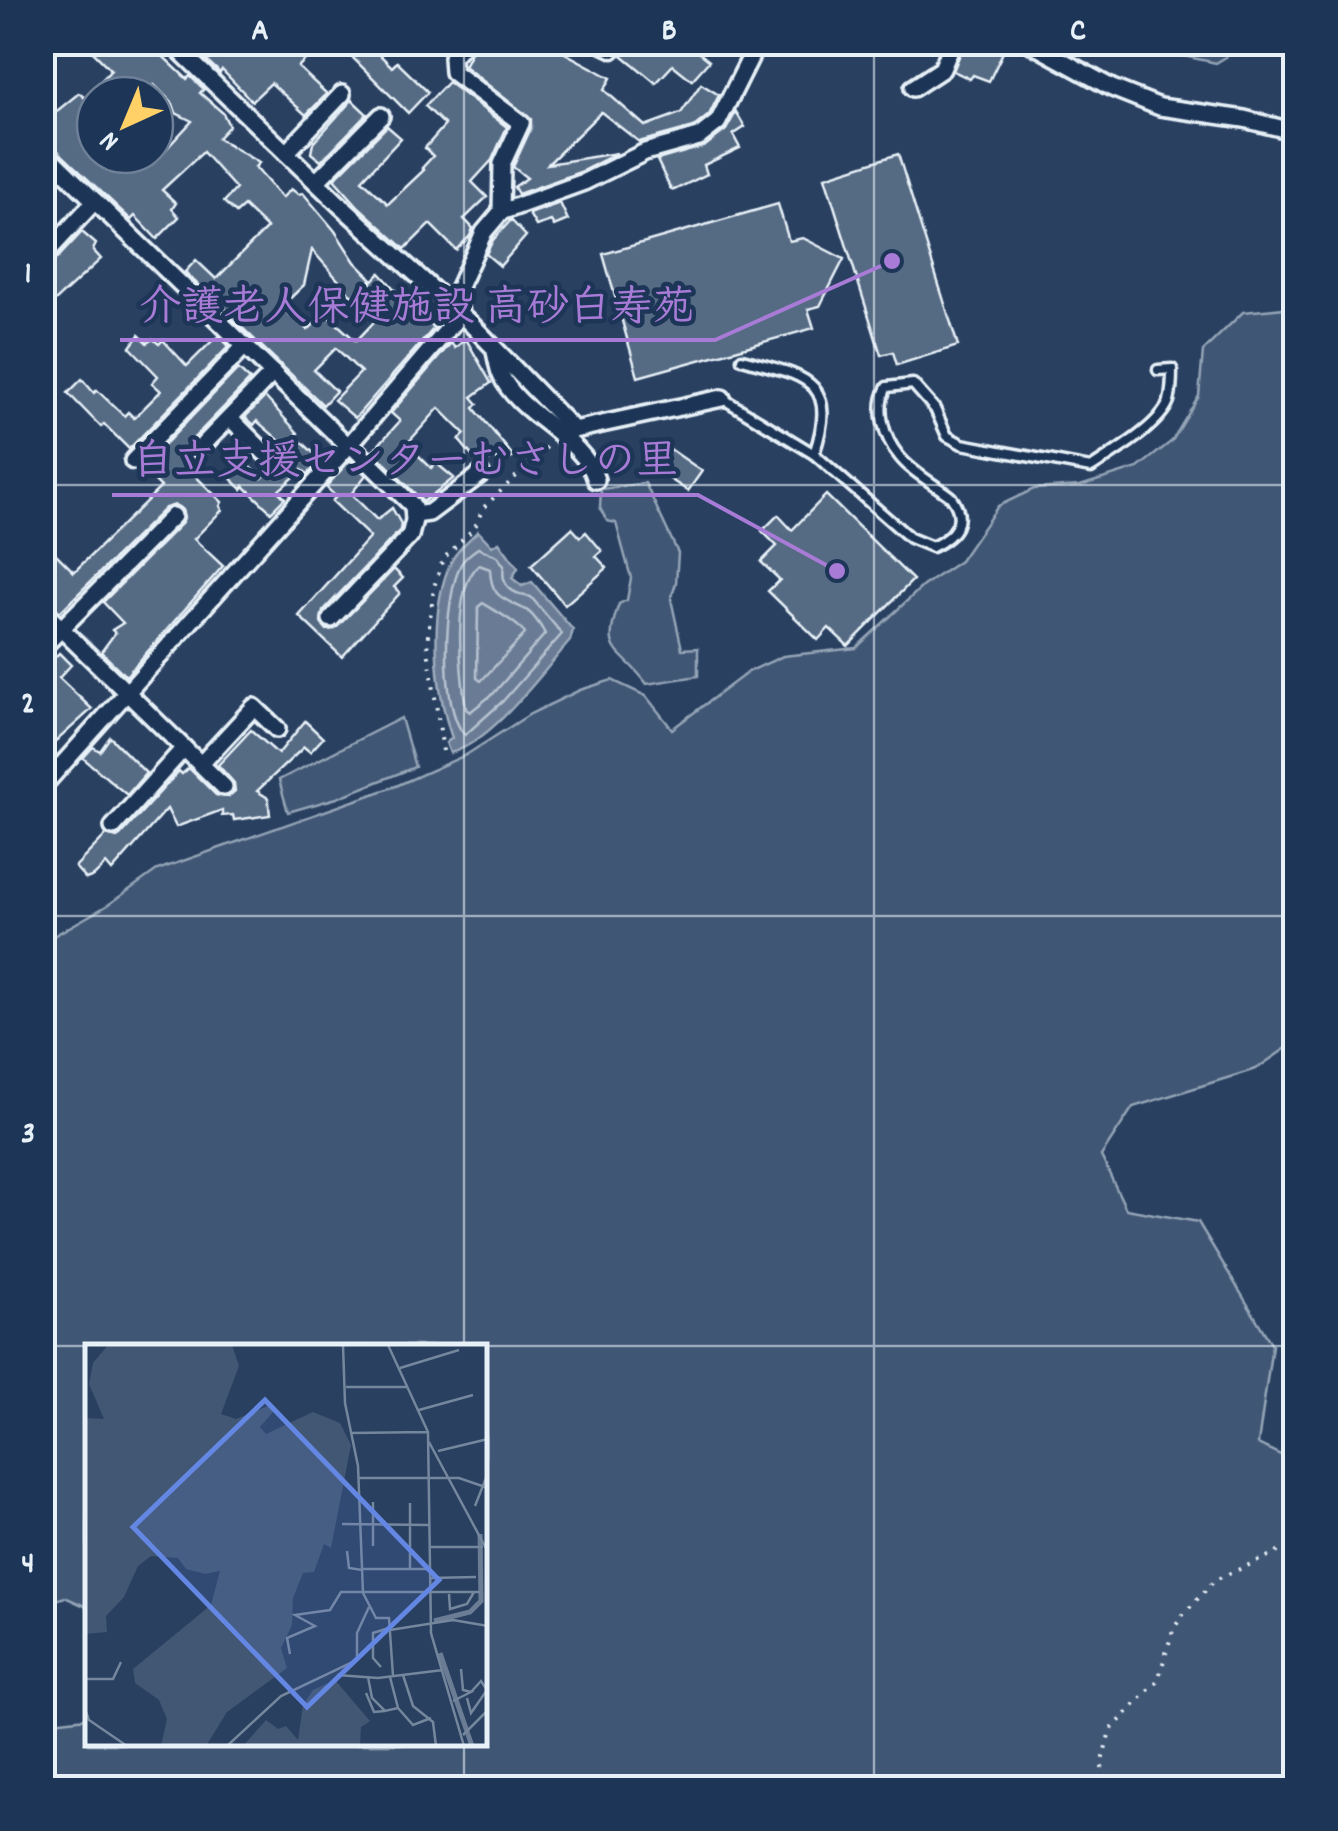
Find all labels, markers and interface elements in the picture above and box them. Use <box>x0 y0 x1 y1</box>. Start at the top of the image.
text: A <box>251 10 269 56</box>
text: B <box>661 10 677 56</box>
text: C <box>1070 10 1086 56</box>
north arrow <box>75 75 175 175</box>
text: N <box>92 120 130 159</box>
text: 1 <box>24 253 32 299</box>
callout: 介護老人保健施設 高砂白寿苑 <box>120 268 715 340</box>
text: 介護老人保健施設 高砂白寿苑 <box>139 281 695 341</box>
callout: 自立支援センターむさしの里 <box>112 423 698 495</box>
text: 自立支援センターむさしの里 <box>132 435 678 495</box>
text: 2 <box>21 683 35 729</box>
text: 3 <box>21 1113 35 1159</box>
inset map <box>85 1344 488 1746</box>
text: 4 <box>21 1543 35 1589</box>

